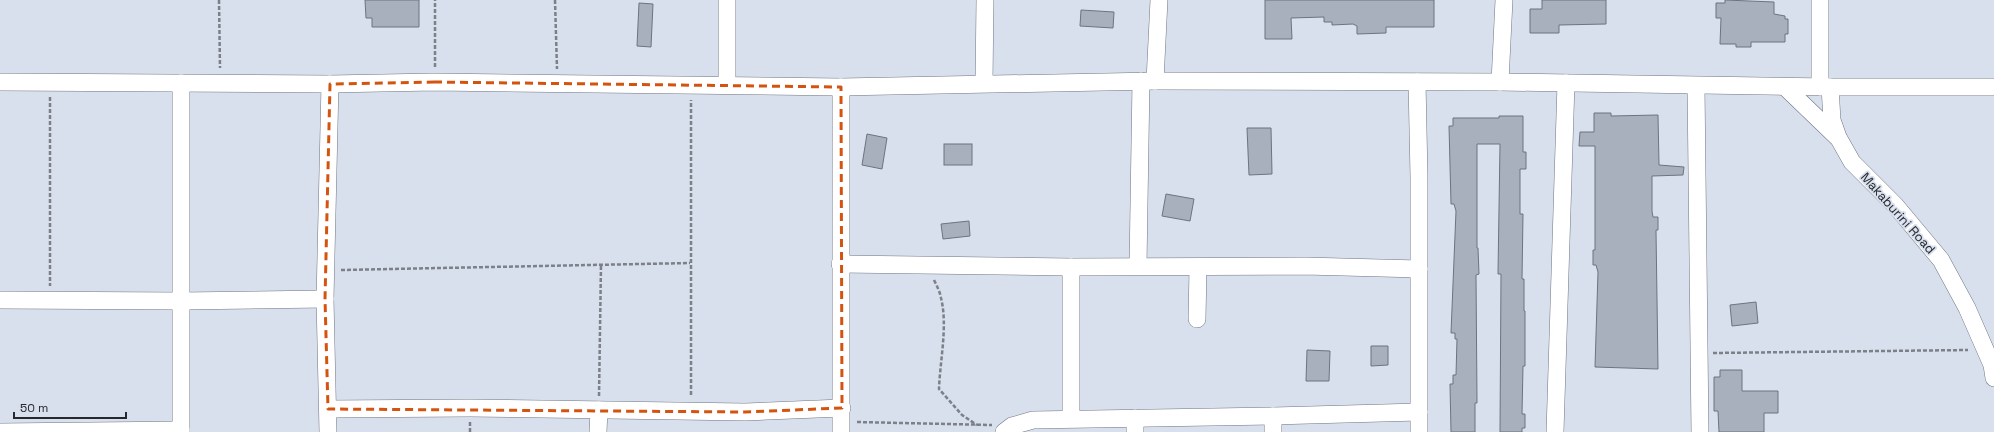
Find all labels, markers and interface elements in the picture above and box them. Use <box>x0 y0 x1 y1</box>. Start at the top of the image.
street label: Makaburini Road <box>1857 169 1939 257</box>
scale bar <box>14 394 126 420</box>
text: 50 m <box>20 400 48 416</box>

